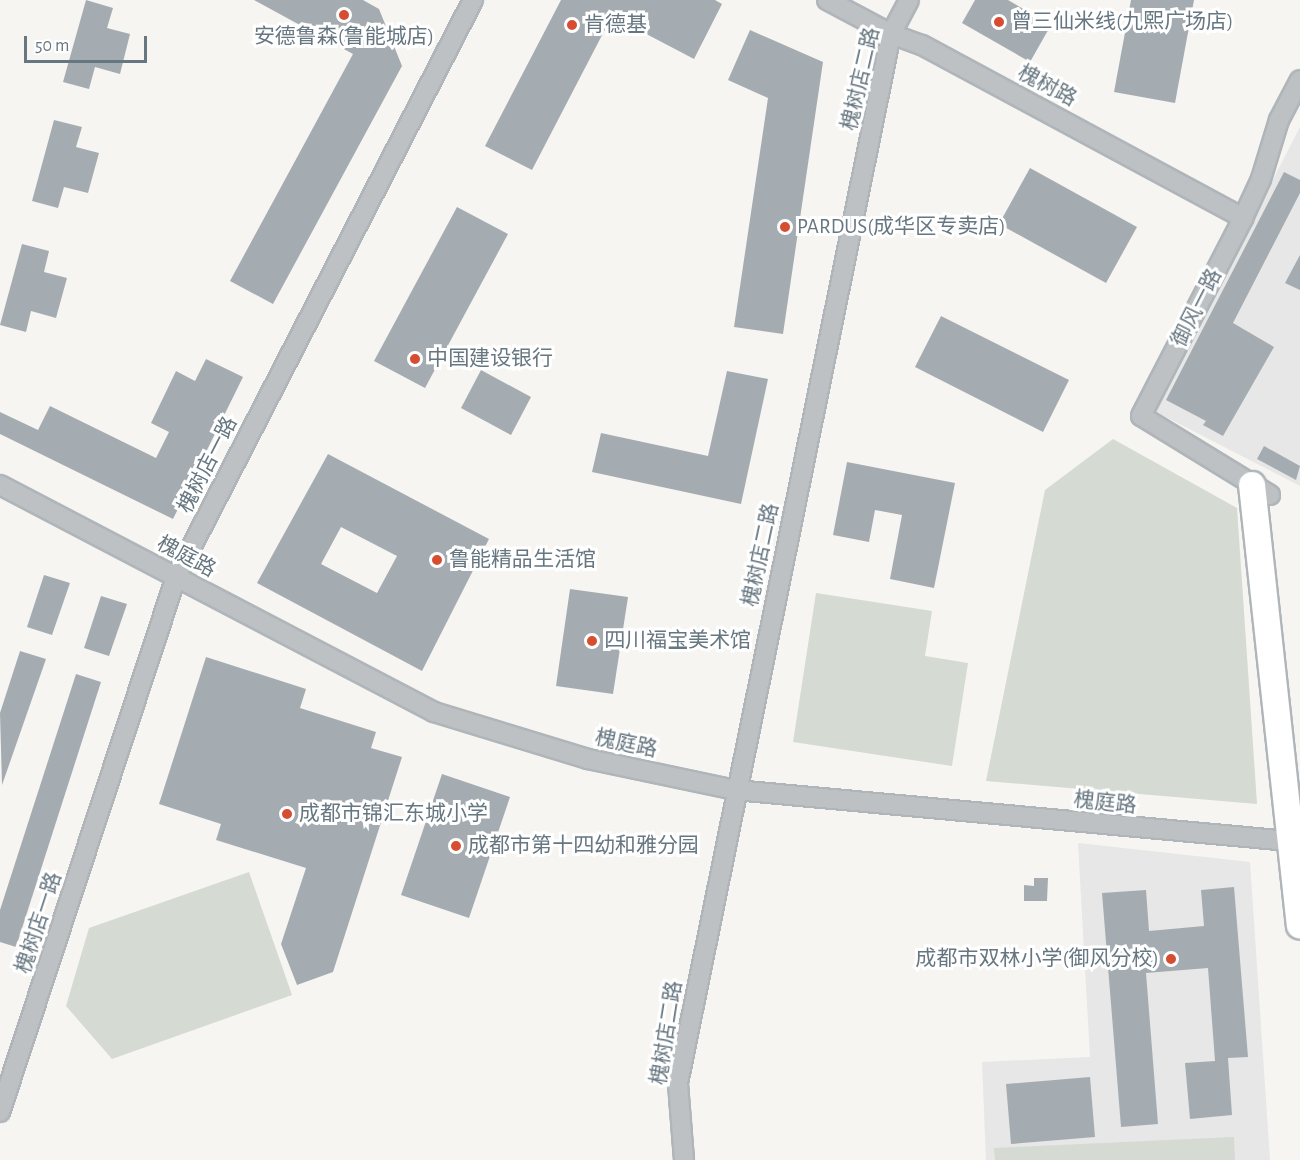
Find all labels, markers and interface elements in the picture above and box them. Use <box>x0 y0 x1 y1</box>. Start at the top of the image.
marker: 安德鲁森(鲁能城店) <box>337 8 351 22</box>
place label: 曾三仙米线(九熙广场店) <box>1011 9 1233 35</box>
place label: 肯德基 <box>584 12 647 38</box>
marker: 曾三仙米线(九熙广场店) <box>992 15 1006 29</box>
marker: 肯德基 <box>565 18 579 32</box>
scale bar <box>27 24 150 62</box>
place label: 安德鲁森(鲁能城店) <box>254 24 434 50</box>
street label: 槐树店二路 <box>837 25 885 133</box>
text: 50 m <box>35 37 69 55</box>
street label: 槐树路 <box>1013 60 1081 112</box>
place label: PARDUS(成华区专卖店) <box>797 214 1006 240</box>
marker: PARDUS(成华区专卖店) <box>778 220 792 234</box>
street label: 御风一路 <box>1167 265 1227 351</box>
place label: 中国建设银行 <box>427 346 553 372</box>
marker: 中国建设银行 <box>408 352 422 366</box>
street label: 槐树店一路 <box>173 413 243 517</box>
street label: 槐树店二路 <box>738 501 784 609</box>
street label: 槐庭路 <box>152 531 220 583</box>
place label: 鲁能精品生活馆 <box>449 547 596 573</box>
marker: 鲁能精品生活馆 <box>430 553 444 567</box>
place label: 四川福宝美术馆 <box>604 628 751 654</box>
marker: 四川福宝美术馆 <box>585 634 599 648</box>
street label: 槐庭路 <box>593 725 659 763</box>
street label: 槐庭路 <box>1072 787 1138 819</box>
place label: 成都市锦汇东城小学 <box>299 801 488 827</box>
marker: 成都市锦汇东城小学 <box>280 807 294 821</box>
place label: 成都市第十四幼和雅分园 <box>468 833 699 859</box>
marker: 成都市第十四幼和雅分园 <box>449 839 463 853</box>
street label: 槐树店一路 <box>11 869 67 977</box>
place label: 成都市双林小学(御风分校) <box>916 946 1159 972</box>
marker: 成都市双林小学(御风分校) <box>1164 952 1178 966</box>
street label: 槐树店二路 <box>646 979 688 1087</box>

